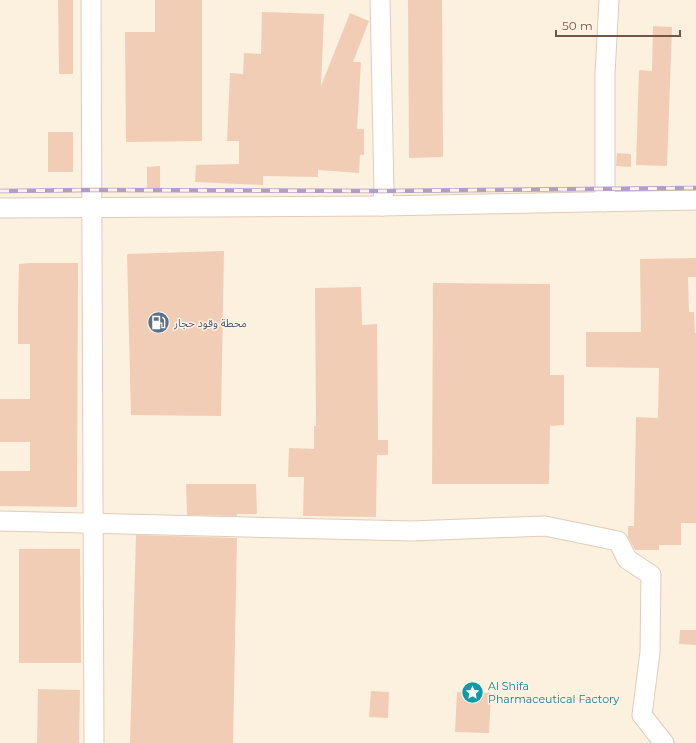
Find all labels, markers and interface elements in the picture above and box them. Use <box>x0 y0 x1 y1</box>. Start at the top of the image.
scale bar <box>556 12 680 38</box>
text: 50 m <box>562 18 593 33</box>
fuel station icon: محطة وقود حجار <box>145 310 171 336</box>
place label: محطة وقود حجار <box>173 316 247 330</box>
place icon: Al Shifa Pharmaceutical Factory <box>460 679 486 705</box>
place label: Al Shifa Pharmaceutical Factory <box>488 679 619 706</box>

